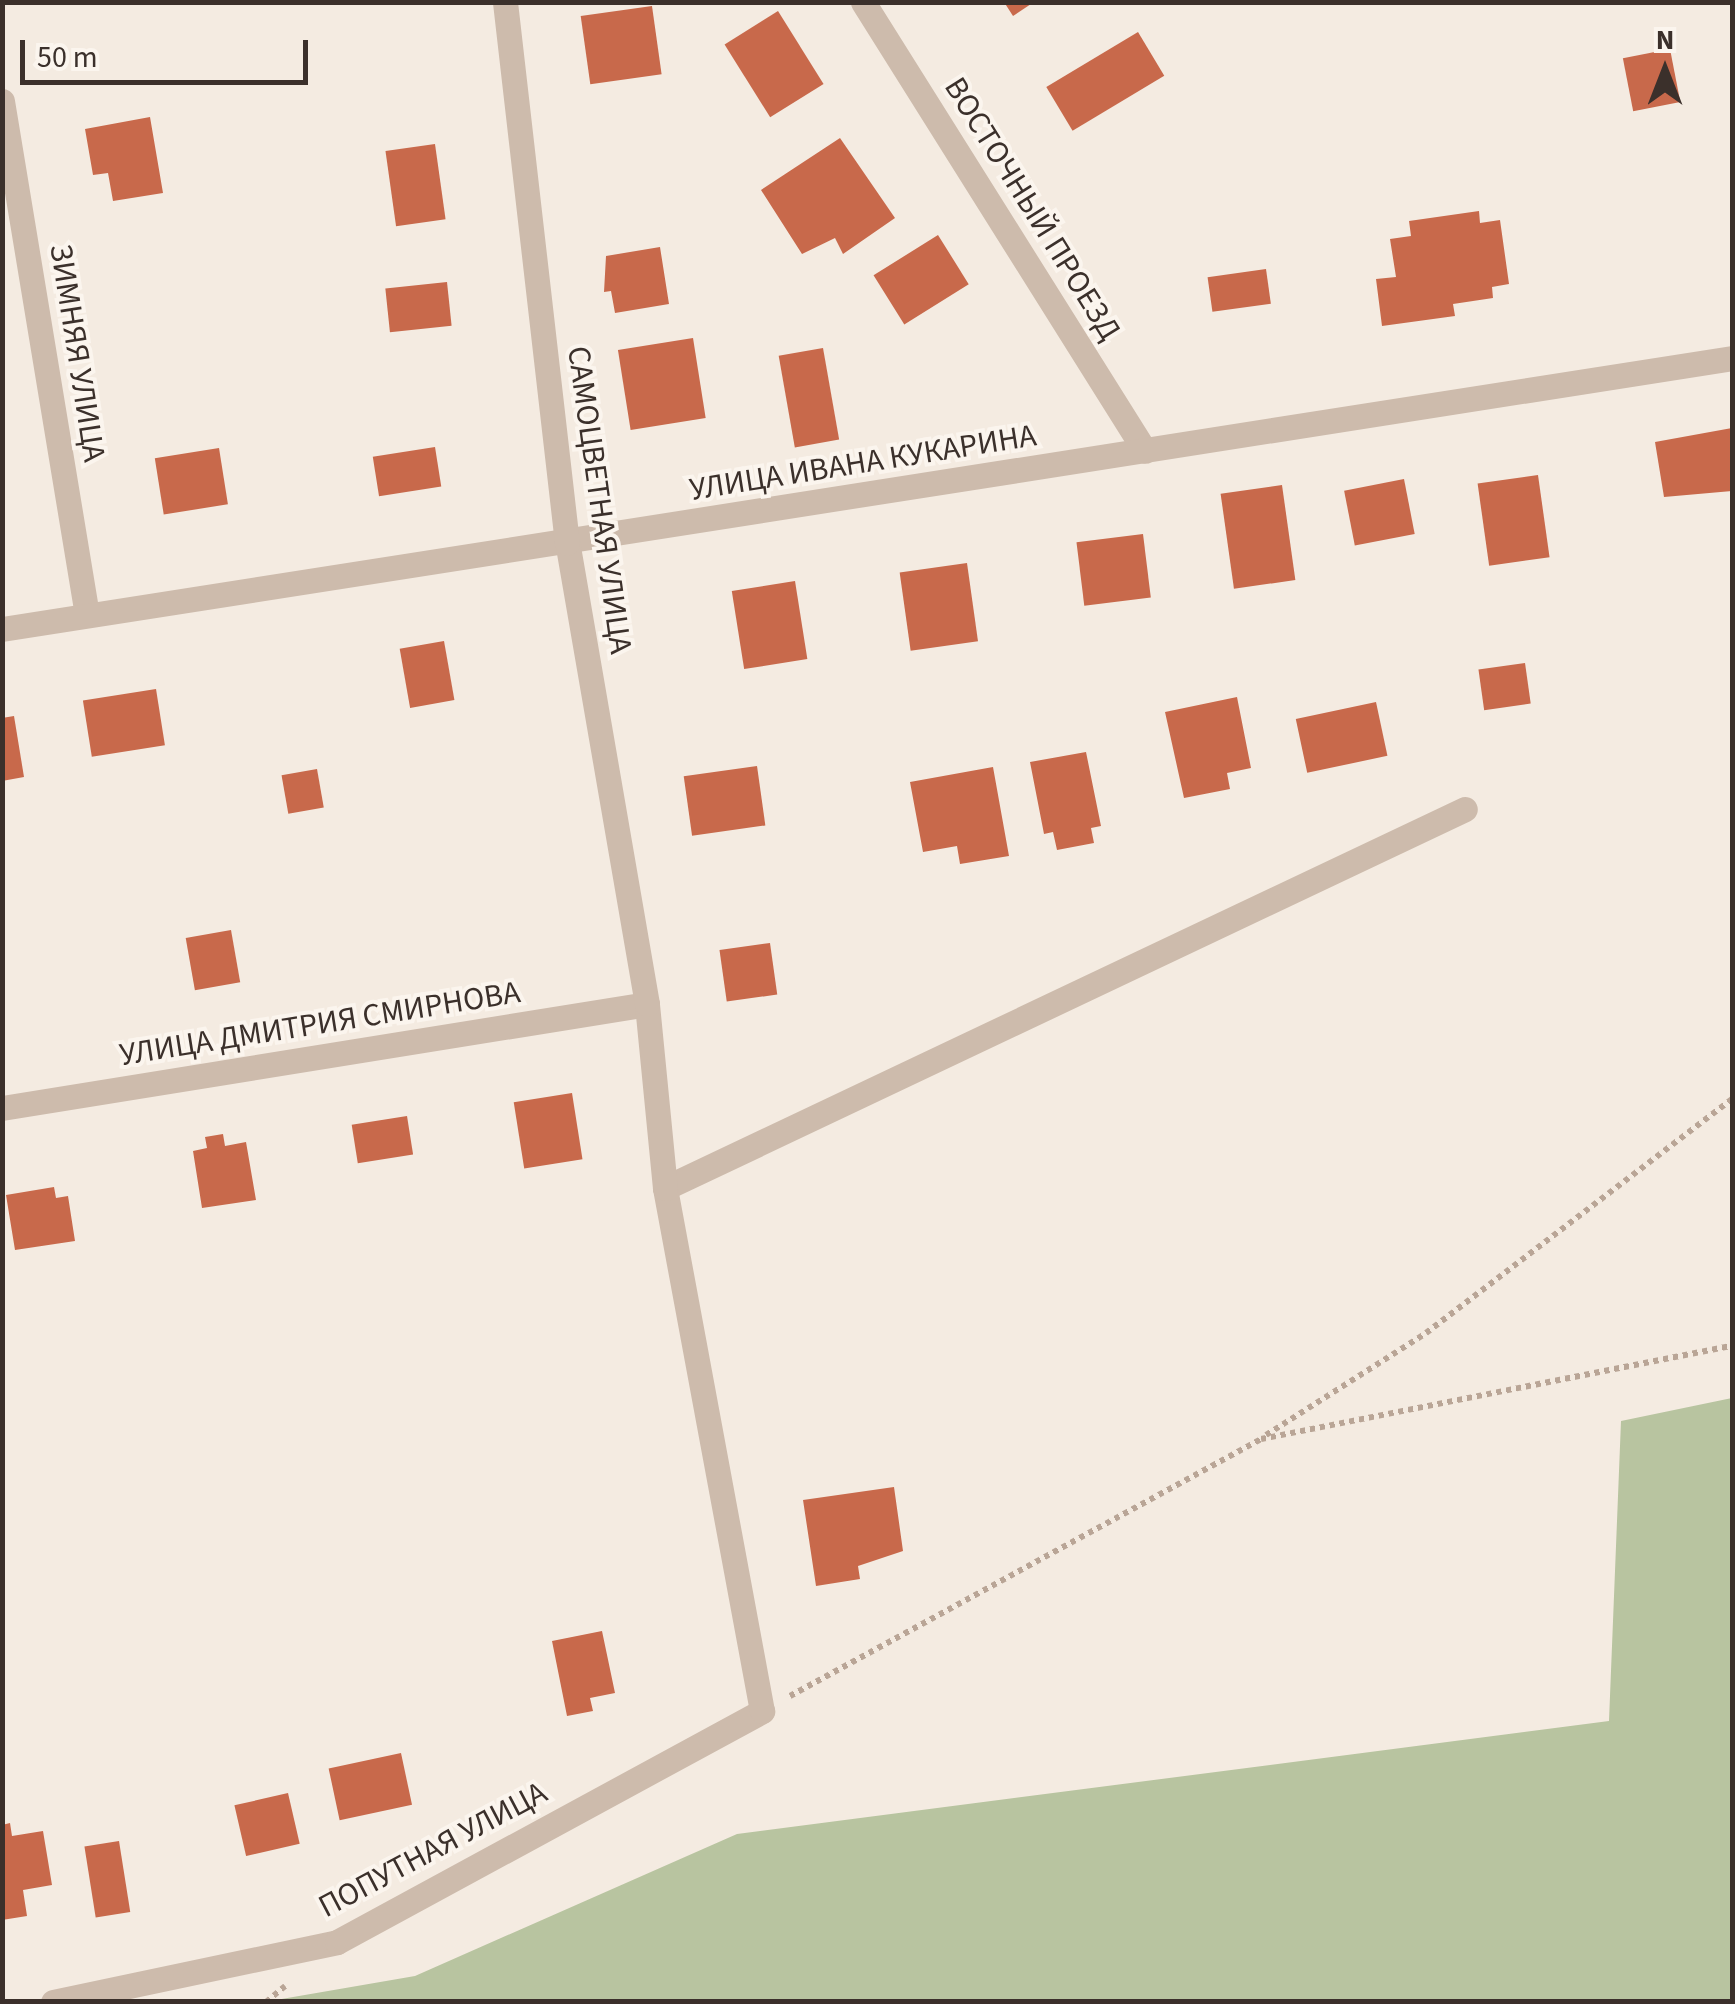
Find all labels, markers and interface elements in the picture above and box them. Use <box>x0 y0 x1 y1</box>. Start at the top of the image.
scale bar <box>25 20 312 82</box>
north arrow <box>1615 20 1715 120</box>
text: N <box>1656 20 1674 60</box>
text: 50 m <box>37 36 98 79</box>
street label: ВОСТОЧНЫЙ ПРОЕЗД <box>936 71 1128 347</box>
street label: ЗИМНЯЯ УЛИЦА <box>41 241 113 465</box>
street label: САМОЦВЕТНАЯ УЛИЦА <box>558 344 640 656</box>
street label: УЛИЦА ИВАНА КУКАРИНА <box>687 417 1039 509</box>
street label: УЛИЦА ДМИТРИЯ СМИРНОВА <box>117 973 523 1075</box>
street label: ПОПУТНАЯ УЛИЦА <box>312 1774 554 1926</box>

